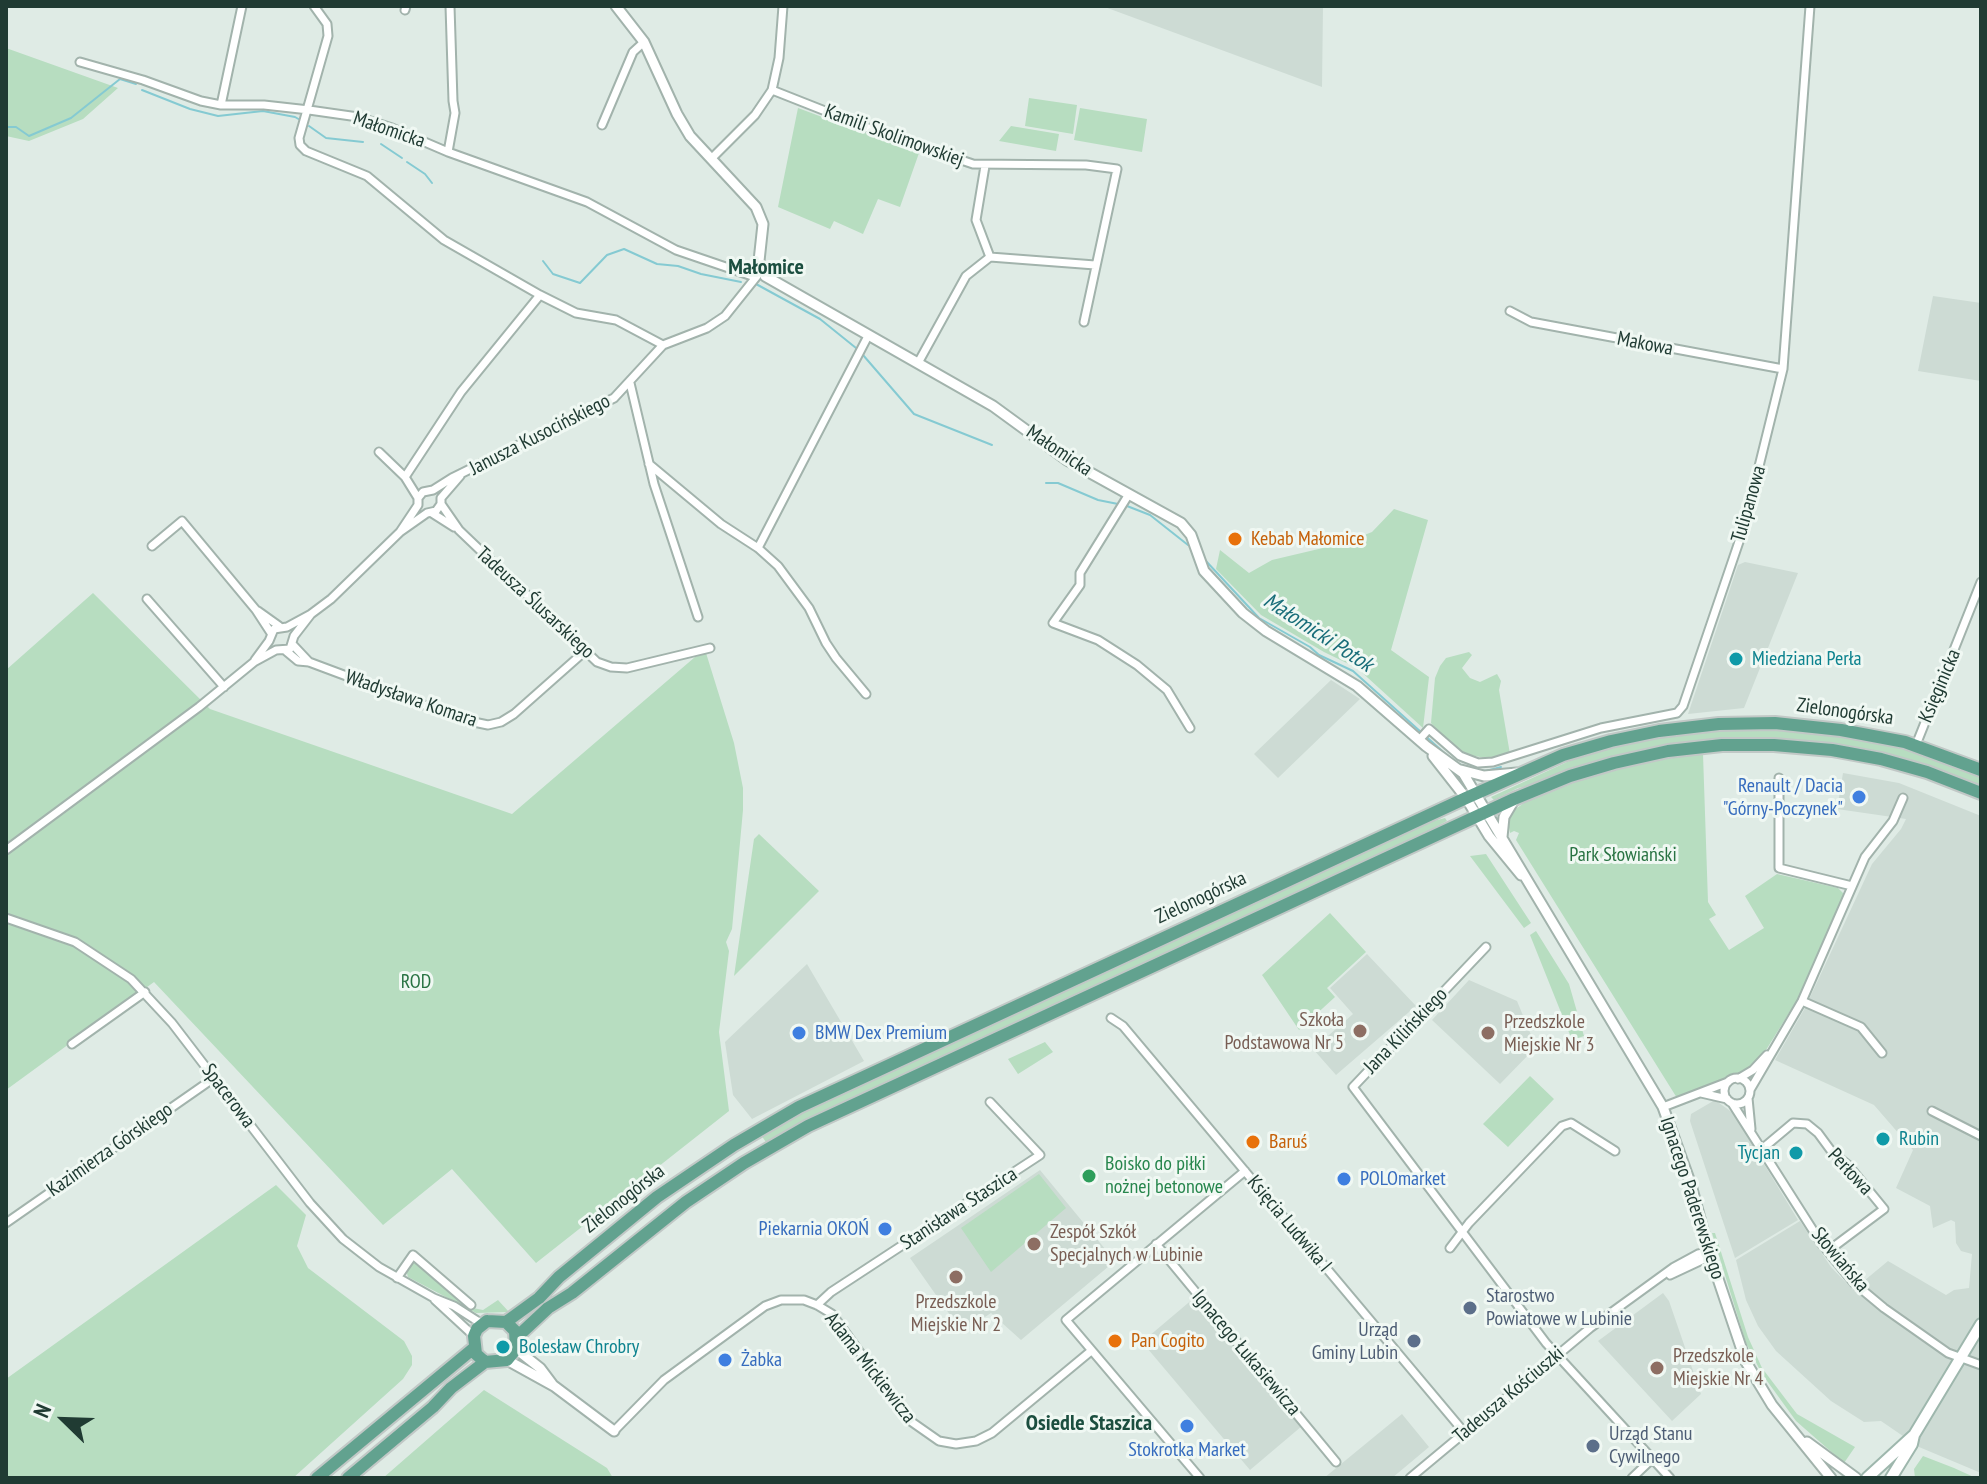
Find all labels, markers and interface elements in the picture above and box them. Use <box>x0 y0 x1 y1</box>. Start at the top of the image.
street label: Kamili Skolimowskiej <box>821 100 967 172</box>
street label: Małomicka <box>350 107 428 153</box>
district label: Małomice <box>728 255 804 281</box>
street label: Makowa <box>1615 327 1675 361</box>
street label: Janusza Kusocińskiego <box>466 389 614 481</box>
street label: Małomicka <box>1021 420 1097 482</box>
street label: Tulipanowa <box>1727 463 1771 545</box>
place label: Kebab Małomice <box>1251 527 1364 551</box>
marker: Kebab Małomice <box>1226 530 1244 548</box>
street label: Tadeusza Ślusarskiego <box>471 542 599 664</box>
water label: Małomicki Potok <box>1258 588 1378 678</box>
street label: Księginicka <box>1914 646 1966 726</box>
place label: Miedziana Perła <box>1752 647 1861 671</box>
marker: Miedziana Perła <box>1727 650 1745 668</box>
street label: Władysława Komara <box>342 665 480 733</box>
street label: Zielonogórska <box>1795 693 1895 731</box>
place label: Renault / Dacia "Górny-Poczynek" <box>1723 774 1843 821</box>
marker: Renault / Dacia "Górny-Poczynek" <box>1850 788 1868 806</box>
park label: Park Słowiański <box>1569 843 1677 867</box>
street label: Zielonogórska <box>1152 867 1250 929</box>
park label: ROD <box>401 970 431 994</box>
street label: Jana Kilińskiego <box>1359 983 1453 1079</box>
place label: Szkoła Podstawowa Nr 5 <box>1224 1008 1344 1055</box>
place label: Przedszkole Miejskie Nr 3 <box>1504 1010 1594 1057</box>
place label: BMW Dex Premium <box>815 1021 947 1045</box>
marker: Szkoła Podstawowa Nr 5 <box>1351 1022 1369 1040</box>
marker: BMW Dex Premium <box>790 1024 808 1042</box>
marker: Przedszkole Miejskie Nr 3 <box>1479 1024 1497 1042</box>
street label: Spacerowa <box>196 1059 260 1133</box>
street label: Kazimierza Górskiego <box>43 1098 177 1202</box>
street label: Ignacego Paderewskiego <box>1654 1114 1730 1282</box>
place label: Rubin <box>1899 1127 1939 1151</box>
place label: Baruś <box>1269 1130 1307 1154</box>
marker: Rubin <box>1874 1130 1892 1148</box>
marker: Baruś <box>1244 1133 1262 1151</box>
place label: Tycjan <box>1737 1141 1780 1165</box>
marker: Tycjan <box>1787 1144 1805 1162</box>
street label: Perłowa <box>1822 1144 1878 1200</box>
place label: Boisko do piłki nożnej betonowe <box>1105 1152 1223 1199</box>
street label: Zielonogórska <box>578 1160 670 1238</box>
street label: Stanisława Staszica <box>896 1162 1022 1256</box>
marker: Boisko do piłki nożnej betonowe <box>1080 1167 1098 1185</box>
place label: POLOmarket <box>1360 1167 1446 1191</box>
marker: POLOmarket <box>1335 1170 1353 1188</box>
street label: Księcia Ludwika I <box>1242 1171 1336 1277</box>
place label: Piekarnia OKOŃ <box>759 1217 869 1241</box>
marker: Piekarnia OKOŃ <box>876 1220 894 1238</box>
place label: Zespół Szkół Specjalnych w Lubinie <box>1050 1220 1203 1267</box>
street label: Słowiańska <box>1806 1223 1874 1297</box>
marker: Zespół Szkół Specjalnych w Lubinie <box>1025 1235 1043 1253</box>
marker: Przedszkole Miejskie Nr 2 <box>947 1268 965 1286</box>
place label: Starostwo Powiatowe w Lubinie <box>1486 1284 1632 1331</box>
street label: Ignacego Łukasiewicza <box>1187 1285 1305 1421</box>
place label: Przedszkole Miejskie Nr 2 <box>911 1290 1001 1337</box>
marker: Starostwo Powiatowe w Lubinie <box>1461 1299 1479 1317</box>
street label: Adama Mickiewicza <box>819 1308 921 1428</box>
place label: Urząd Gminy Lubin <box>1312 1318 1398 1365</box>
place label: Pan Cogito <box>1131 1329 1205 1353</box>
marker: Pan Cogito <box>1106 1332 1124 1350</box>
marker: Urząd Gminy Lubin <box>1405 1332 1423 1350</box>
place label: Bolesław Chrobry <box>519 1335 639 1359</box>
marker: Bolesław Chrobry <box>494 1338 512 1356</box>
street label: Tadeusza Kościuszki <box>1449 1342 1569 1448</box>
place label: Przedszkole Miejskie Nr 4 <box>1673 1344 1763 1391</box>
place label: Żabka <box>741 1348 782 1372</box>
marker: Żabka <box>716 1351 734 1369</box>
marker: Przedszkole Miejskie Nr 4 <box>1648 1359 1666 1377</box>
north arrow <box>24 1380 104 1460</box>
text: N <box>27 1400 57 1422</box>
district label: Osiedle Staszica <box>1026 1411 1152 1437</box>
marker: Stokrotka Market <box>1178 1417 1196 1435</box>
place label: Urząd Stanu Cywilnego <box>1609 1422 1693 1469</box>
marker: Urząd Stanu Cywilnego <box>1584 1437 1602 1455</box>
place label: Stokrotka Market <box>1128 1438 1246 1462</box>

